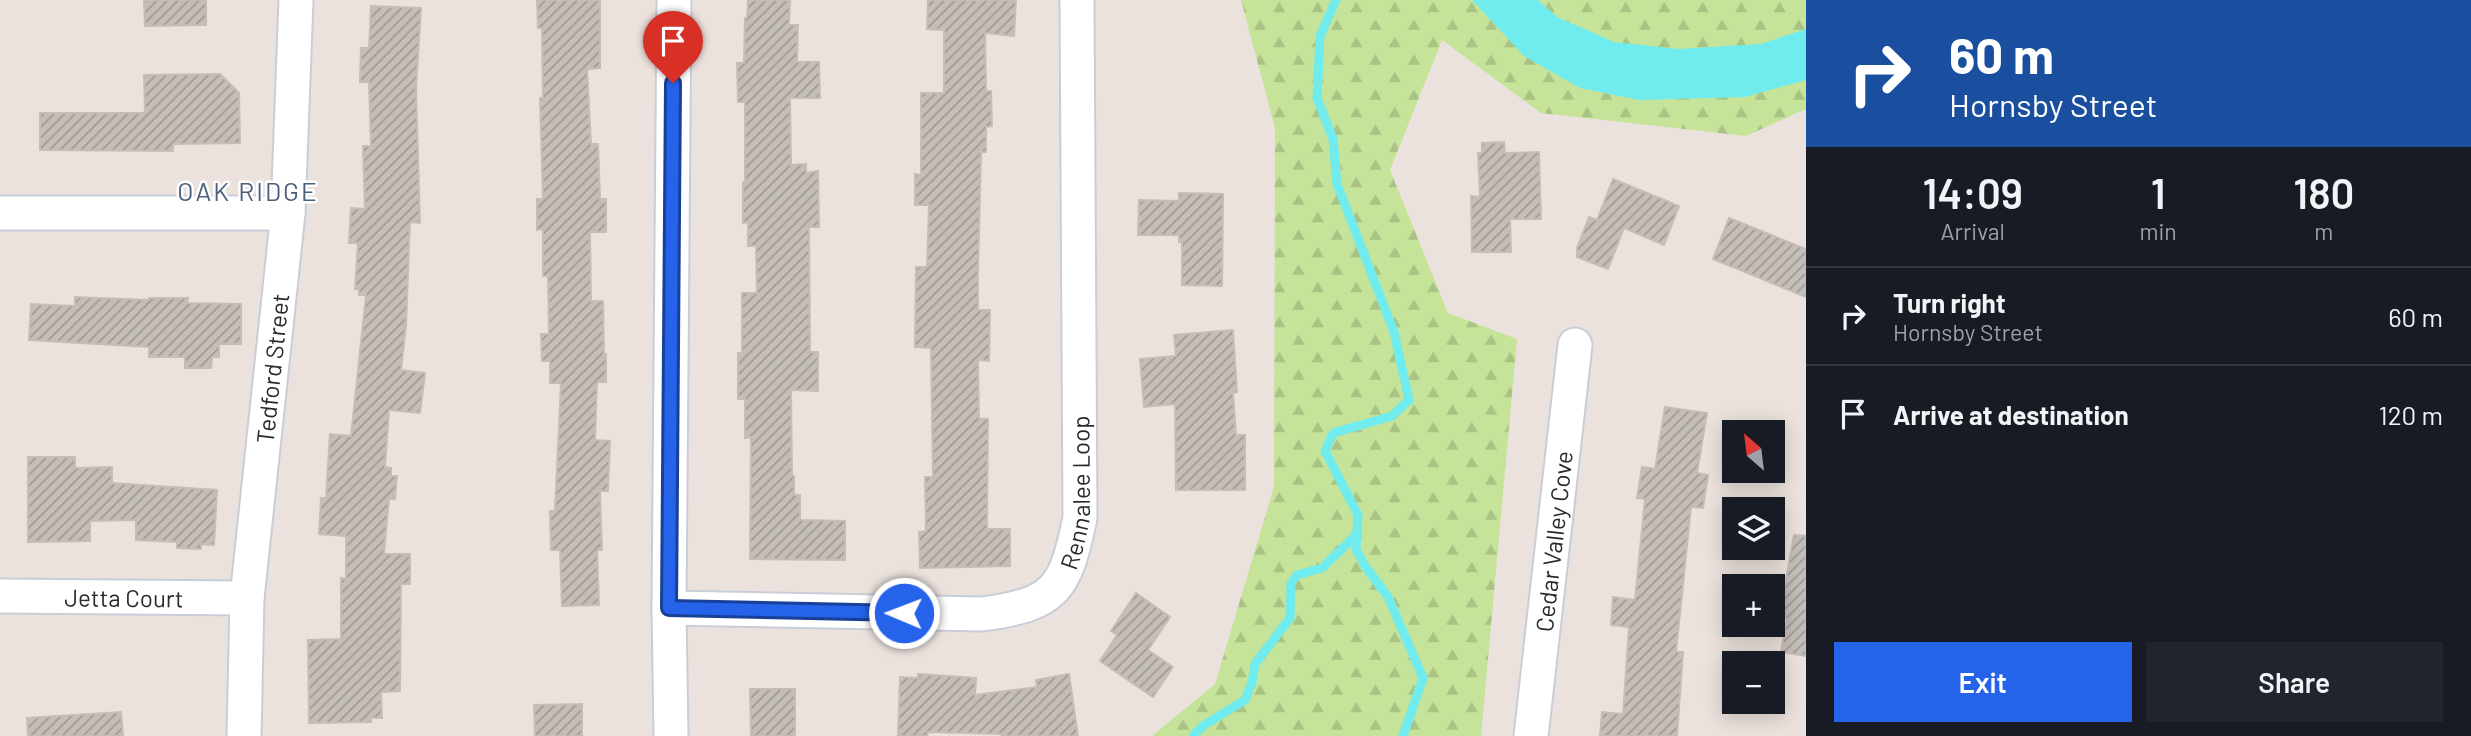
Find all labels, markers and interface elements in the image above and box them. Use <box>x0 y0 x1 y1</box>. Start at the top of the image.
pin <box>643 11 703 83</box>
icon: arrive <box>654 22 692 60</box>
text: 60 m <box>1949 25 2054 84</box>
icon: right <box>1834 28 1925 119</box>
text: Hornsby Street <box>1949 85 2157 123</box>
text: 14:09 <box>1923 167 2023 217</box>
text: 1 <box>2151 167 2166 217</box>
text: 180 <box>2293 167 2354 217</box>
district label: OAK RIDGE <box>177 175 319 206</box>
text: Arrival <box>1941 217 2005 245</box>
text: min <box>2139 217 2177 245</box>
text: m <box>2314 217 2333 245</box>
text: Turn right <box>1893 287 2006 318</box>
street label: Tedford Street <box>249 292 294 445</box>
icon: right <box>1834 297 1872 335</box>
text: 60 m <box>2388 301 2443 332</box>
text: Hornsby Street <box>1893 318 2043 346</box>
icon: arrive <box>1834 395 1872 433</box>
text: Arrive at destination <box>1893 399 2129 430</box>
text: 120 m <box>2379 399 2443 430</box>
street label: Rennalee Loop <box>1053 415 1094 573</box>
north arrow <box>1722 420 1785 483</box>
map controls <box>1722 420 1785 714</box>
street label: Cedar Valley Cove <box>1528 449 1577 633</box>
button: layers <box>1722 497 1785 560</box>
button: + <box>1722 574 1785 637</box>
position arrow <box>867 576 941 650</box>
street label: Jetta Court <box>64 582 184 612</box>
button: Exit <box>1834 642 2132 722</box>
button: Share <box>2146 642 2443 722</box>
button: − <box>1722 651 1785 714</box>

